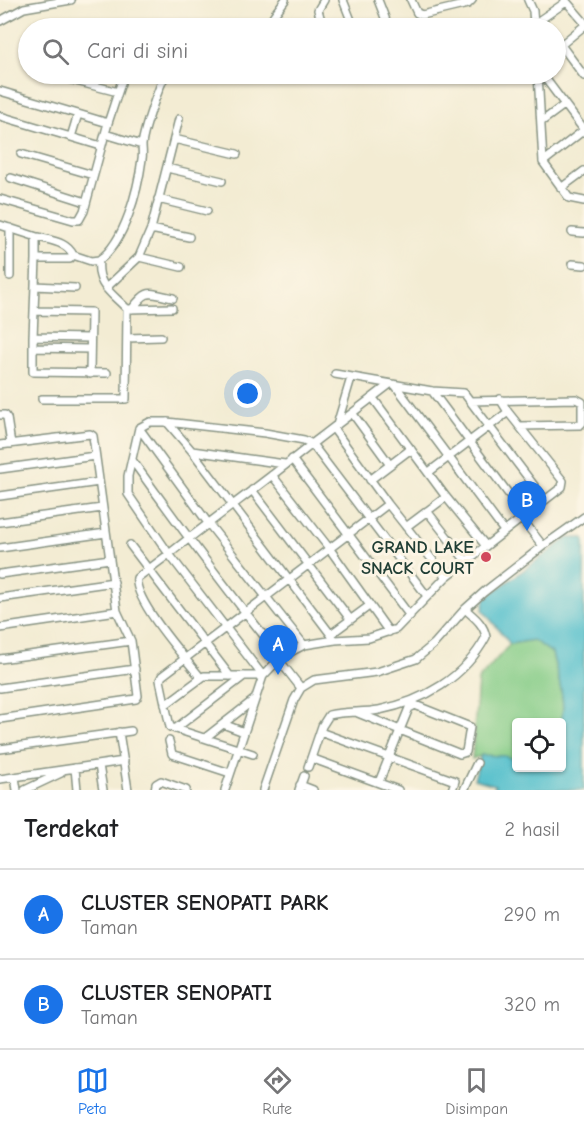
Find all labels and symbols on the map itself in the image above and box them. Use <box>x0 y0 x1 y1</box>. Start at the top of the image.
your location <box>233 379 262 408</box>
pin: B <box>508 482 546 531</box>
place label: GRAND LAKE SNACK COURT <box>361 537 475 579</box>
marker: GRAND LAKE SNACK COURT <box>479 550 493 564</box>
pin: A <box>258 626 298 675</box>

